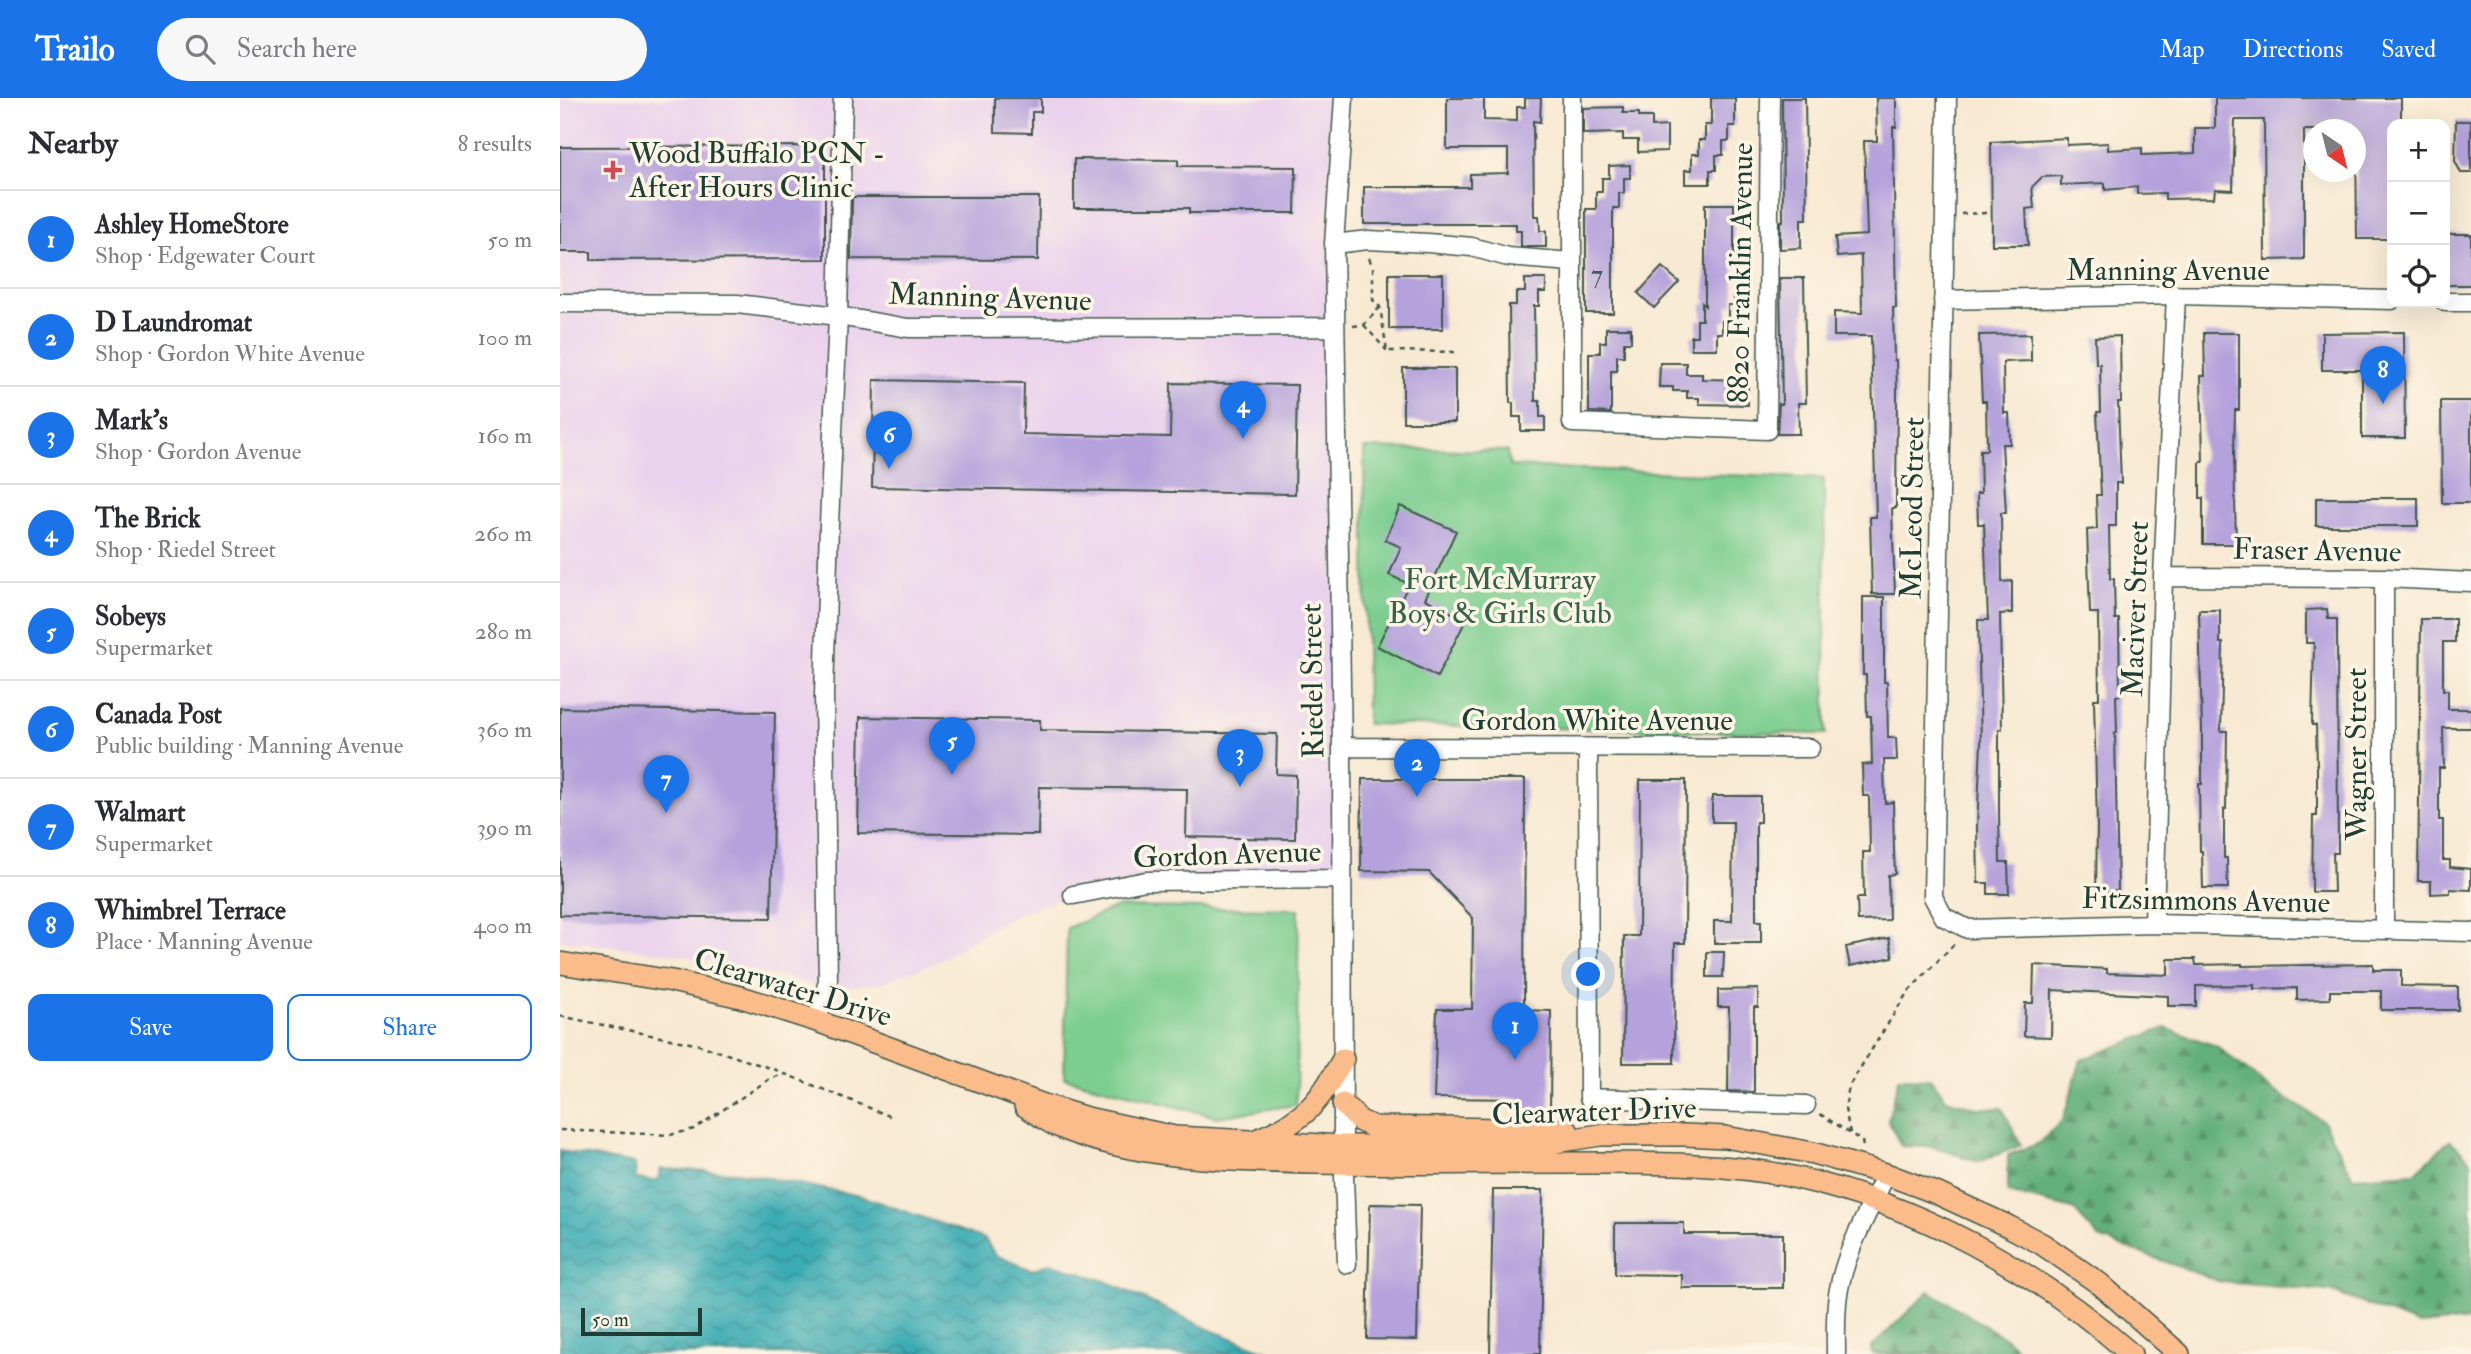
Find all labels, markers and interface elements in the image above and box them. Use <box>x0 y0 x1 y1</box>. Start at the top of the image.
search box <box>157 18 647 81</box>
text: Trailo <box>35 29 115 70</box>
icon: search <box>181 30 219 68</box>
text: Search here <box>237 33 357 65</box>
text: Map <box>2159 34 2204 65</box>
text: Directions <box>2242 34 2343 65</box>
text: Saved <box>2381 34 2436 65</box>
north arrow <box>2303 119 2366 182</box>
map controls <box>2387 119 2450 308</box>
button: + <box>2387 119 2450 182</box>
text: Nearby <box>28 125 118 162</box>
text: 8 results <box>457 129 532 158</box>
place label: Wood Buffalo PCN - After Hours Clinic <box>628 135 885 206</box>
street label: 8820 Franklin Avenue <box>1720 142 1761 404</box>
marker: Wood Buffalo PCN - After Hours Clinic <box>603 160 623 180</box>
button: − <box>2387 182 2450 245</box>
text: Ashley HomeStore <box>95 209 289 241</box>
text: 1 <box>47 225 55 254</box>
text: 50 m <box>488 225 532 254</box>
text: Shop · Edgewater Court <box>95 241 315 270</box>
button: locate <box>2387 245 2450 308</box>
street label: Manning Avenue <box>2066 252 2270 289</box>
house number: 7 <box>1591 259 1603 291</box>
street label: Manning Avenue <box>888 275 1092 320</box>
text: D Laundromat <box>95 307 252 339</box>
text: 2 <box>45 323 57 352</box>
text: 100 m <box>478 323 532 352</box>
text: Shop · Gordon White Avenue <box>95 339 365 368</box>
pin: 8 <box>2360 346 2406 404</box>
pin: 4 <box>1220 381 1266 439</box>
text: Mark's <box>95 405 168 437</box>
pin: 6 <box>866 411 912 469</box>
street label: McLeod Street <box>1892 416 1933 600</box>
text: 3 <box>47 421 55 450</box>
text: 160 m <box>478 421 532 450</box>
text: Shop · Gordon Avenue <box>95 437 301 466</box>
text: The Brick <box>95 503 201 535</box>
text: 4 <box>45 519 57 548</box>
text: 260 m <box>474 519 532 548</box>
street label: Maciver Street <box>2114 520 2157 698</box>
street label: Fraser Avenue <box>2232 531 2402 570</box>
text: Shop · Riedel Street <box>95 535 276 564</box>
park label: Fort McMurray Boys & Girls Club <box>1388 561 1612 632</box>
text: Sobeys <box>95 601 166 633</box>
street label: Riedel Street <box>1293 603 1332 759</box>
text: 5 <box>46 617 56 646</box>
text: 280 m <box>475 617 532 646</box>
text: Supermarket <box>95 633 213 662</box>
street label: Wagner Street <box>2338 667 2375 841</box>
text: Canada Post <box>95 699 222 731</box>
street label: Gordon White Avenue <box>1461 702 1733 739</box>
text: 6 <box>45 715 57 744</box>
text: 360 m <box>477 715 532 744</box>
pin: 5 <box>929 717 975 775</box>
pin: 3 <box>1217 729 1263 787</box>
text: Public building · Manning Avenue <box>95 731 403 760</box>
pin: 2 <box>1394 739 1440 797</box>
pin: 7 <box>643 755 689 813</box>
text: Walmart <box>95 797 186 829</box>
text: 7 <box>46 813 56 842</box>
text: 390 m <box>477 813 532 842</box>
text: Supermarket <box>95 829 213 858</box>
street label: Gordon Avenue <box>1132 833 1322 876</box>
street label: Fitzsimmons Avenue <box>2081 880 2331 921</box>
text: Whimbrel Terrace <box>95 895 286 927</box>
text: 8 <box>46 911 56 940</box>
text: 400 m <box>473 911 532 940</box>
text: Place · Manning Avenue <box>95 927 313 956</box>
street label: Clearwater Drive <box>690 940 896 1035</box>
your location <box>1571 957 1605 991</box>
button: Save <box>28 994 273 1061</box>
button: Share <box>287 994 532 1061</box>
pin: 1 <box>1492 1002 1538 1060</box>
street label: Clearwater Drive <box>1491 1089 1697 1134</box>
scale bar <box>581 1305 702 1337</box>
text: 50 m <box>592 1308 629 1332</box>

